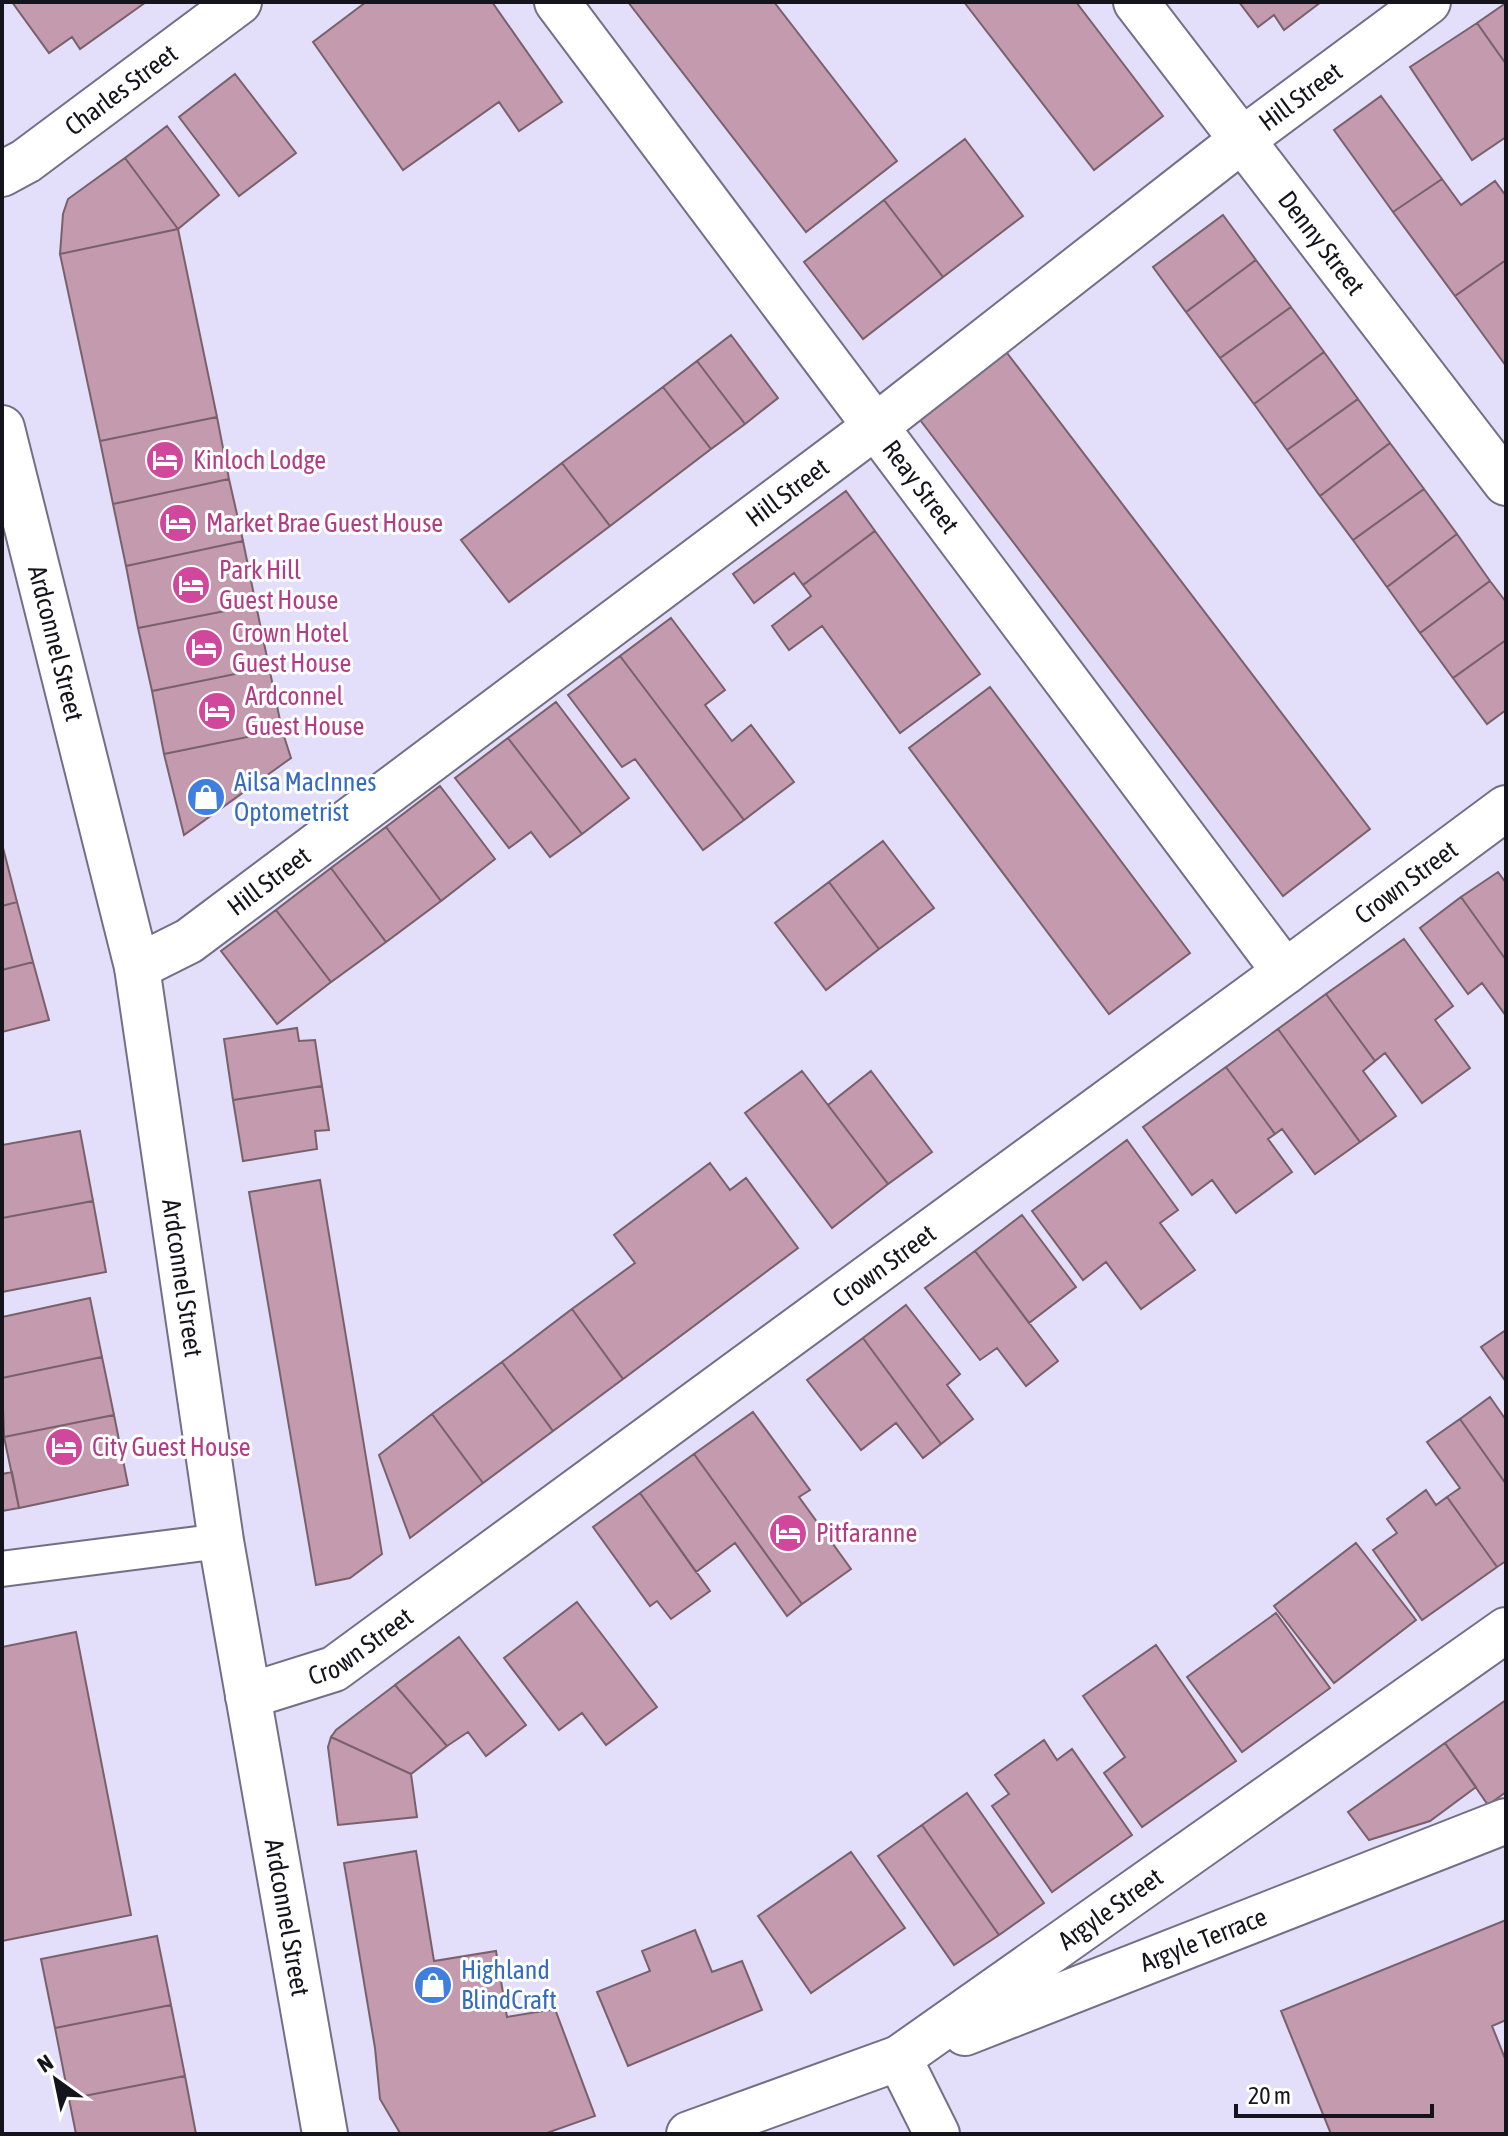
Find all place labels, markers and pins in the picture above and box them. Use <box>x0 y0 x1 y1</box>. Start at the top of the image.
hotel icon: Kinloch Lodge <box>144 439 186 481</box>
place label: Kinloch Lodge <box>193 445 326 475</box>
hotel icon: Market Brae Guest House <box>157 502 199 544</box>
place label: Market Brae Guest House <box>206 508 443 538</box>
place label: Park Hill Guest House <box>219 555 338 615</box>
hotel icon: Park Hill Guest House <box>170 564 212 606</box>
place label: Crown Hotel Guest House <box>232 618 351 678</box>
hotel icon: Crown Hotel Guest House <box>183 627 225 669</box>
place label: Ardconnel Guest House <box>245 681 364 741</box>
hotel icon: Ardconnel Guest House <box>196 690 238 732</box>
place label: Ailsa MacInnes Optometrist <box>234 767 376 827</box>
shop icon: Ailsa MacInnes Optometrist <box>185 776 227 818</box>
hotel icon: City Guest House <box>43 1426 85 1468</box>
place label: City Guest House <box>92 1432 251 1462</box>
hotel icon: Pitfaranne <box>767 1512 809 1554</box>
place label: Pitfaranne <box>816 1518 917 1548</box>
place label: Highland BlindCraft <box>461 1955 557 2015</box>
shop icon: Highland BlindCraft <box>412 1964 454 2006</box>

